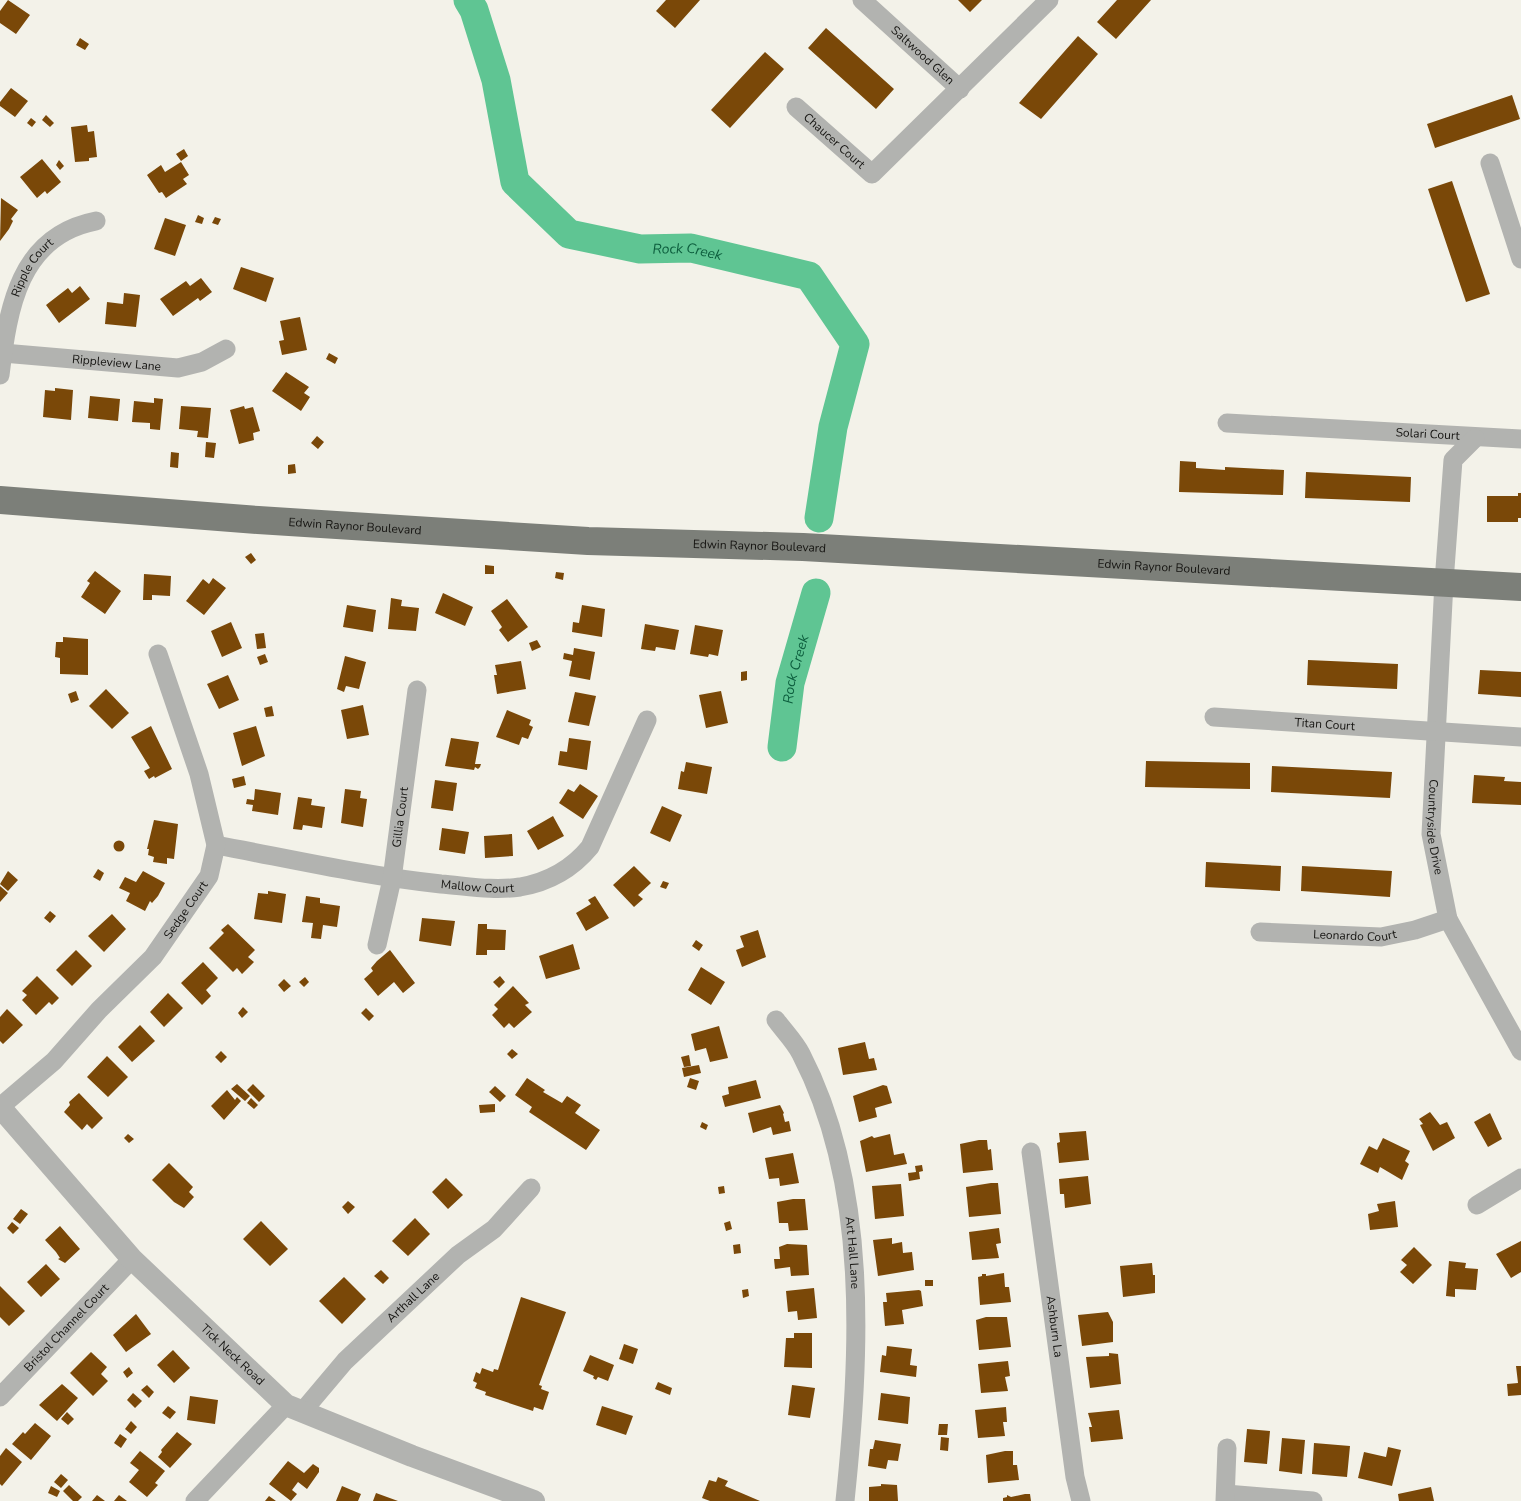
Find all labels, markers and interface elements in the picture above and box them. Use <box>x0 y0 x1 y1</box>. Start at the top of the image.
street label: Saltwood Glen <box>888 22 958 88</box>
street label: Chaucer Court <box>800 109 869 173</box>
street label: Ripple Court <box>7 234 57 299</box>
water label: Rock Creek <box>652 238 725 265</box>
street label: Rippleview Lane <box>71 351 162 375</box>
street label: Solari Court <box>1395 424 1461 444</box>
street label: Edwin Raynor Boulevard <box>288 514 422 538</box>
street label: Edwin Raynor Boulevard <box>693 536 826 556</box>
street label: Edwin Raynor Boulevard <box>1097 555 1231 579</box>
water label: Rock Creek <box>779 632 814 705</box>
street label: Titan Court <box>1294 714 1356 734</box>
street label: Countryside Drive <box>1423 779 1447 876</box>
street label: Gillia Court <box>388 785 412 848</box>
street label: Mallow Court <box>440 876 515 897</box>
street label: Sedge Court <box>160 877 212 942</box>
street label: Leonardo Court <box>1313 926 1399 945</box>
street label: Art Hall Lane <box>841 1216 863 1289</box>
street label: Arthall Lane <box>383 1268 443 1326</box>
street label: Bristol Channel Court <box>20 1279 113 1375</box>
street label: Ashburn La <box>1043 1295 1067 1358</box>
street label: Tick Neck Road <box>197 1320 268 1389</box>

